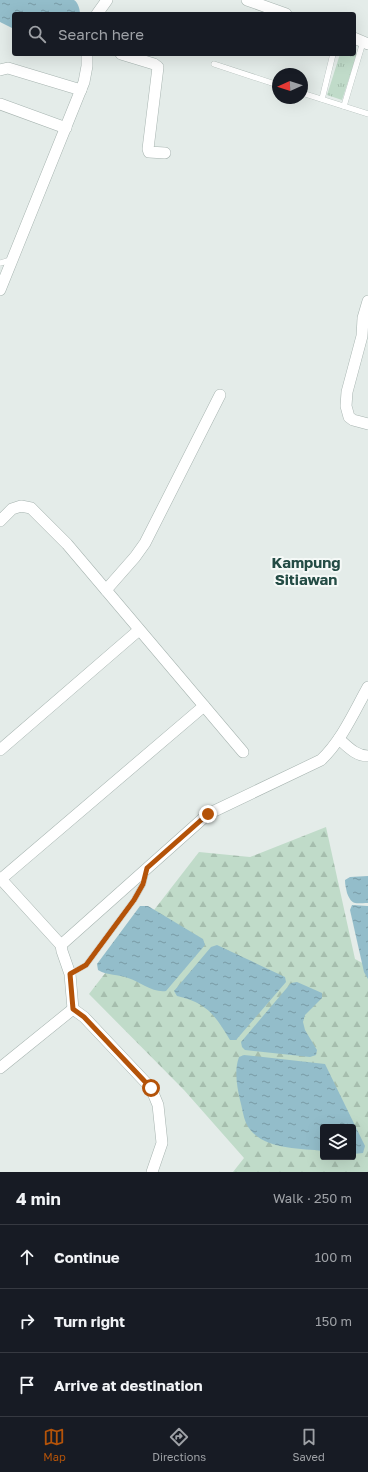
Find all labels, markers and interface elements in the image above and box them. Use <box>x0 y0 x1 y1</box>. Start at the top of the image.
search box <box>12 12 356 56</box>
icon: search <box>26 23 48 45</box>
text: Search here <box>58 25 144 43</box>
north arrow <box>272 68 308 104</box>
district label: Kampung Sitiawan <box>271 553 341 588</box>
route end <box>199 805 217 823</box>
route start <box>142 1079 160 1097</box>
map controls <box>320 1124 356 1160</box>
button: layers <box>320 1124 356 1160</box>
text: 4 min <box>16 1188 61 1209</box>
text: Walk · 250 m <box>273 1190 352 1206</box>
icon: ahead <box>16 1246 38 1268</box>
text: Continue <box>54 1248 120 1266</box>
text: 100 m <box>315 1249 352 1265</box>
icon: right <box>16 1310 38 1332</box>
text: Turn right <box>54 1312 125 1330</box>
text: 150 m <box>315 1313 352 1329</box>
icon: arrive <box>16 1374 38 1396</box>
text: Arrive at destination <box>54 1376 203 1394</box>
tab: Map <box>43 1426 66 1463</box>
tab: Directions <box>152 1426 206 1463</box>
tab: Saved <box>293 1426 325 1463</box>

